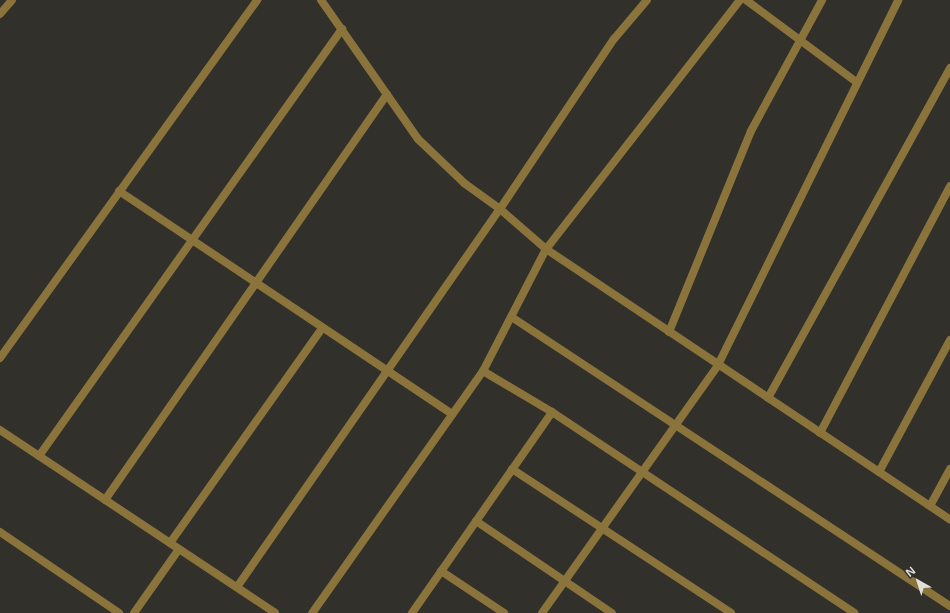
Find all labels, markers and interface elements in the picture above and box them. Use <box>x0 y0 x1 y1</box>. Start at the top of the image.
north arrow <box>898 561 938 601</box>
text: N <box>902 563 918 580</box>

